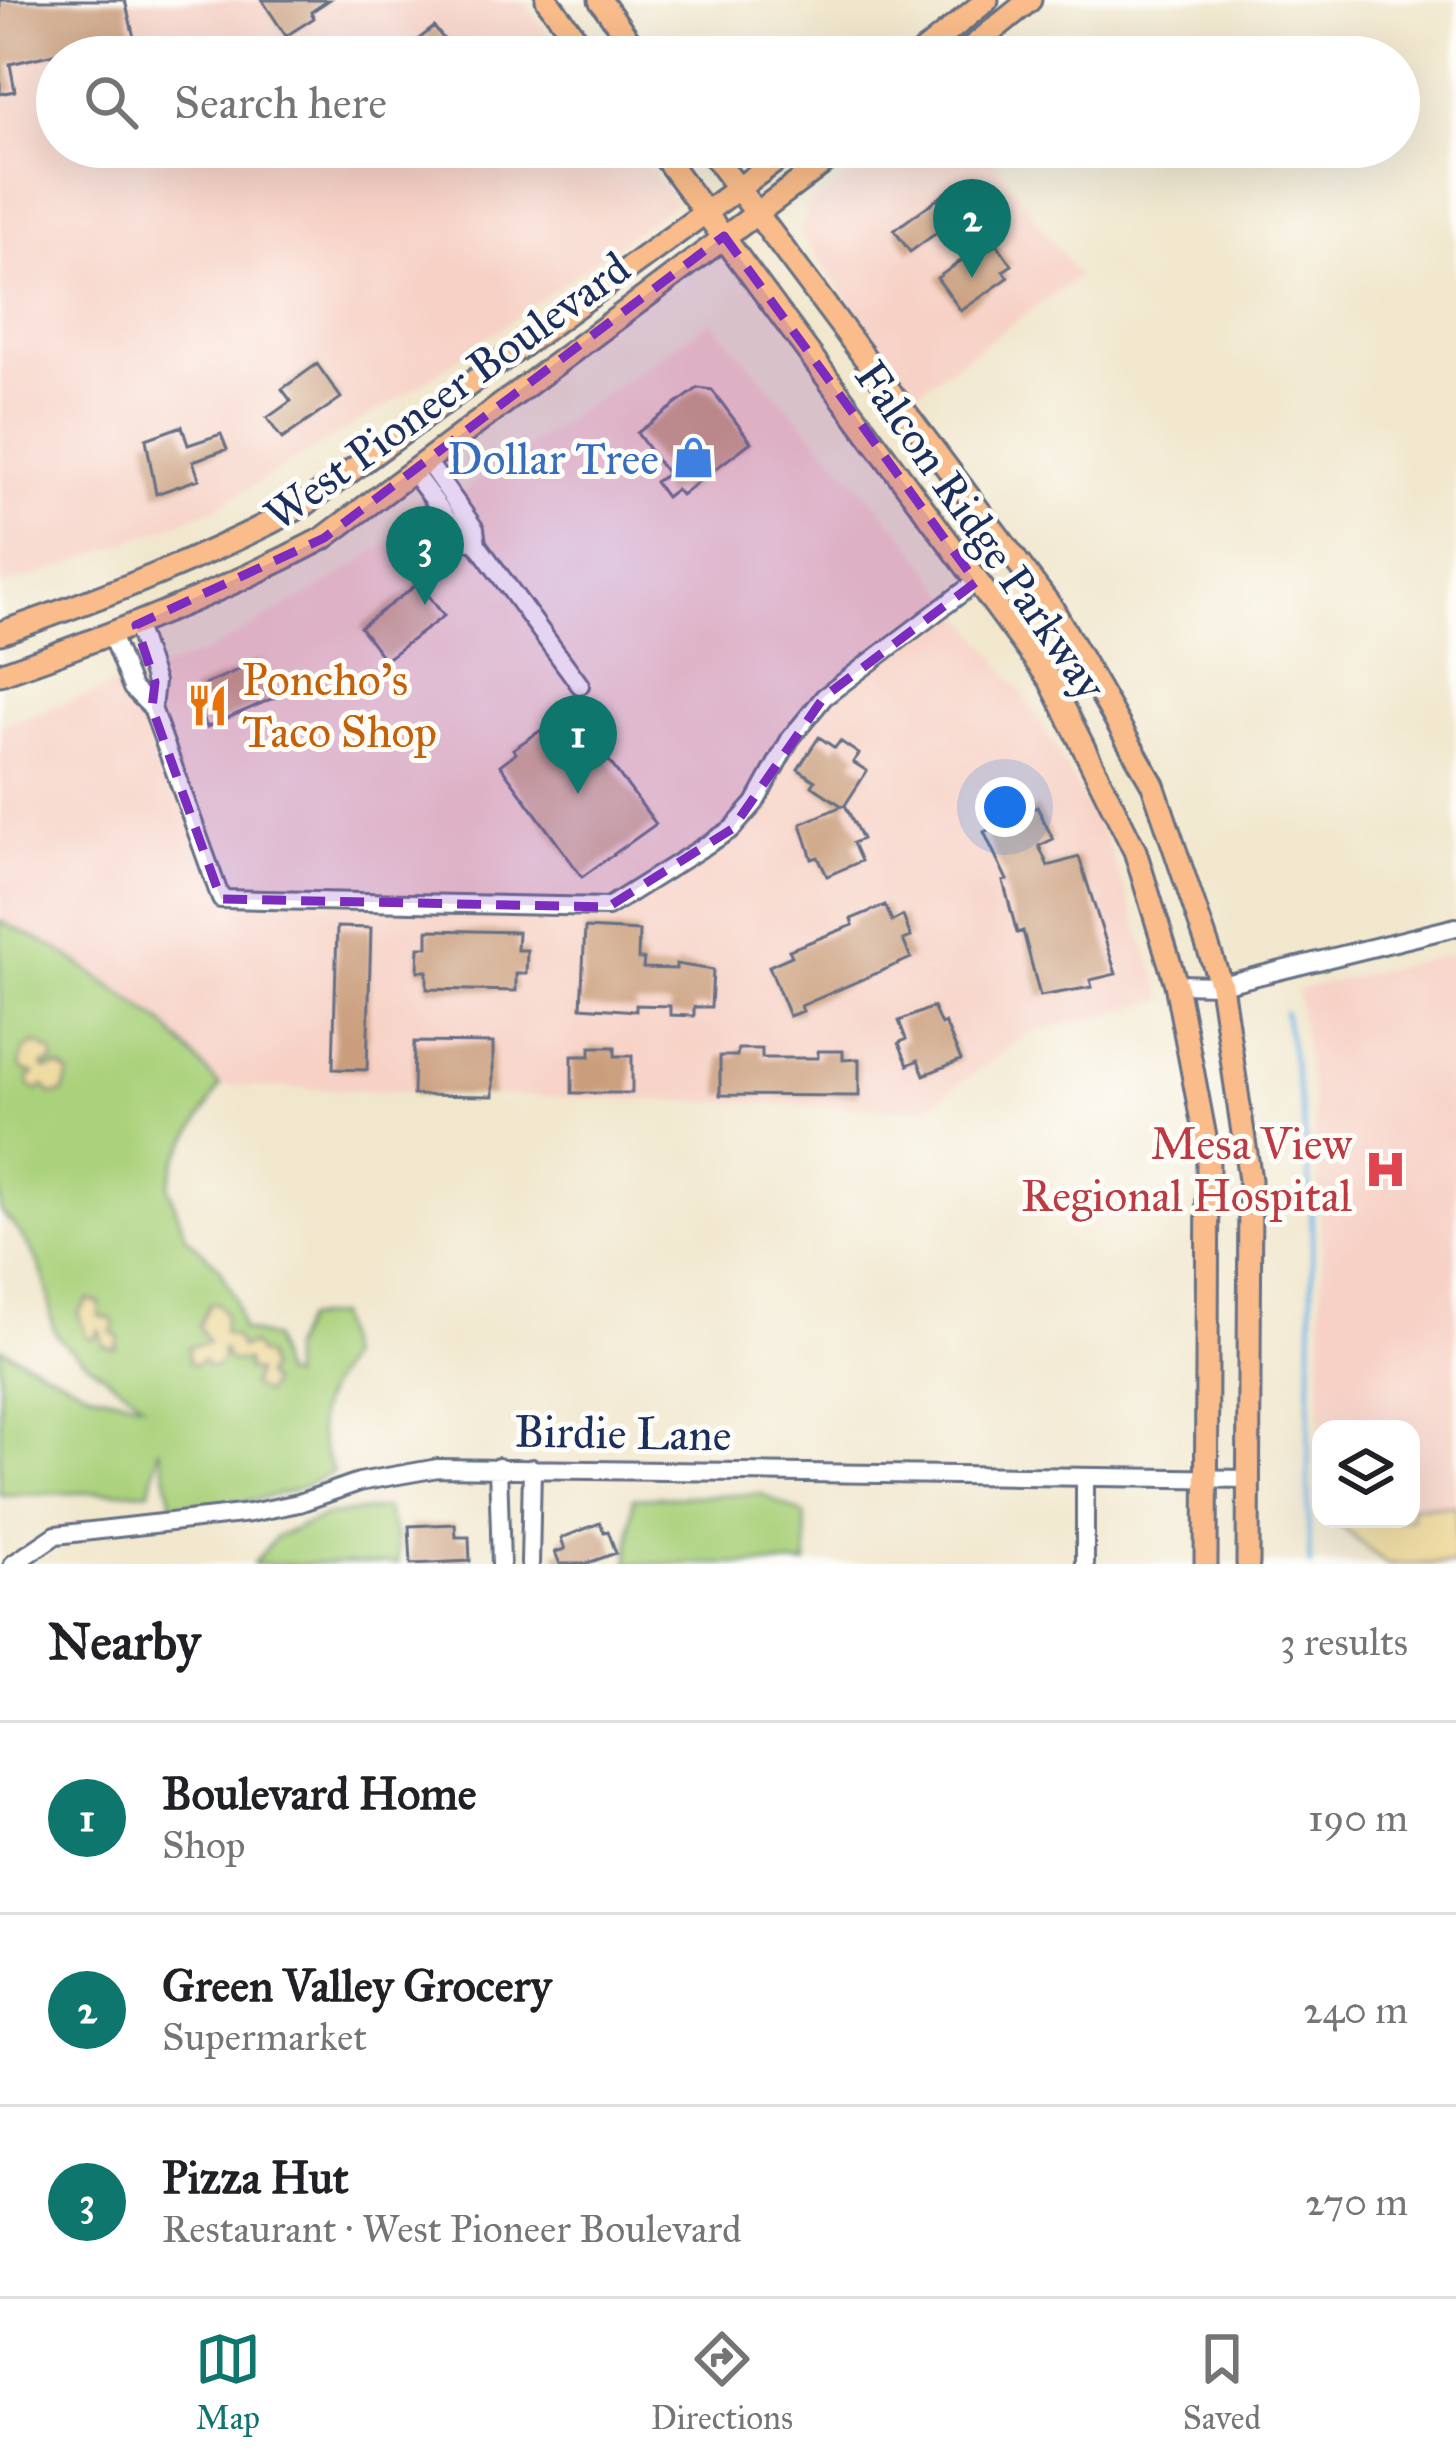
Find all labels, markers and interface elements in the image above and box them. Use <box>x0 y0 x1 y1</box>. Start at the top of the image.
search box <box>36 36 1420 168</box>
icon: search <box>78 69 144 135</box>
text: Search here <box>174 75 387 130</box>
pin: 2 <box>933 179 1011 278</box>
street label: West Pioneer Boulevard <box>254 240 641 542</box>
street label: Falcon Ridge Parkway <box>843 350 1119 711</box>
place label: Dollar Tree <box>447 431 659 486</box>
shop icon: Dollar Tree <box>670 435 716 481</box>
pin: 3 <box>386 506 464 605</box>
place label: Poncho’s Taco Shop <box>242 652 437 759</box>
restaurant icon: Poncho’s Taco Shop <box>185 682 231 728</box>
pin: 1 <box>539 695 617 794</box>
your location <box>975 777 1035 837</box>
place label: Mesa View Regional Hospital <box>1021 1116 1354 1223</box>
hospital icon: Mesa View Regional Hospital <box>1363 1146 1409 1192</box>
street label: Birdie Lane <box>514 1404 732 1462</box>
map controls <box>1312 1420 1420 1528</box>
button: layers <box>1312 1420 1420 1528</box>
text: Nearby <box>48 1611 200 1673</box>
text: 3 results <box>1280 1618 1408 1666</box>
text: Boulevard Home <box>162 1766 476 1821</box>
text: 1 <box>79 1794 95 1842</box>
text: 190 m <box>1308 1794 1408 1842</box>
text: Shop <box>162 1821 245 1869</box>
text: Green Valley Grocery <box>162 1958 552 2013</box>
text: 2 <box>77 1986 97 2034</box>
text: 240 m <box>1303 1986 1408 2034</box>
text: Supermarket <box>162 2013 367 2061</box>
text: Pizza Hut <box>162 2150 349 2205</box>
text: 3 <box>79 2178 95 2226</box>
text: 270 m <box>1305 2178 1408 2226</box>
text: Restaurant · West Pioneer Boulevard <box>162 2205 742 2253</box>
tab: Map <box>195 2326 261 2438</box>
tab: Directions <box>651 2326 793 2438</box>
tab: Saved <box>1183 2326 1261 2438</box>

